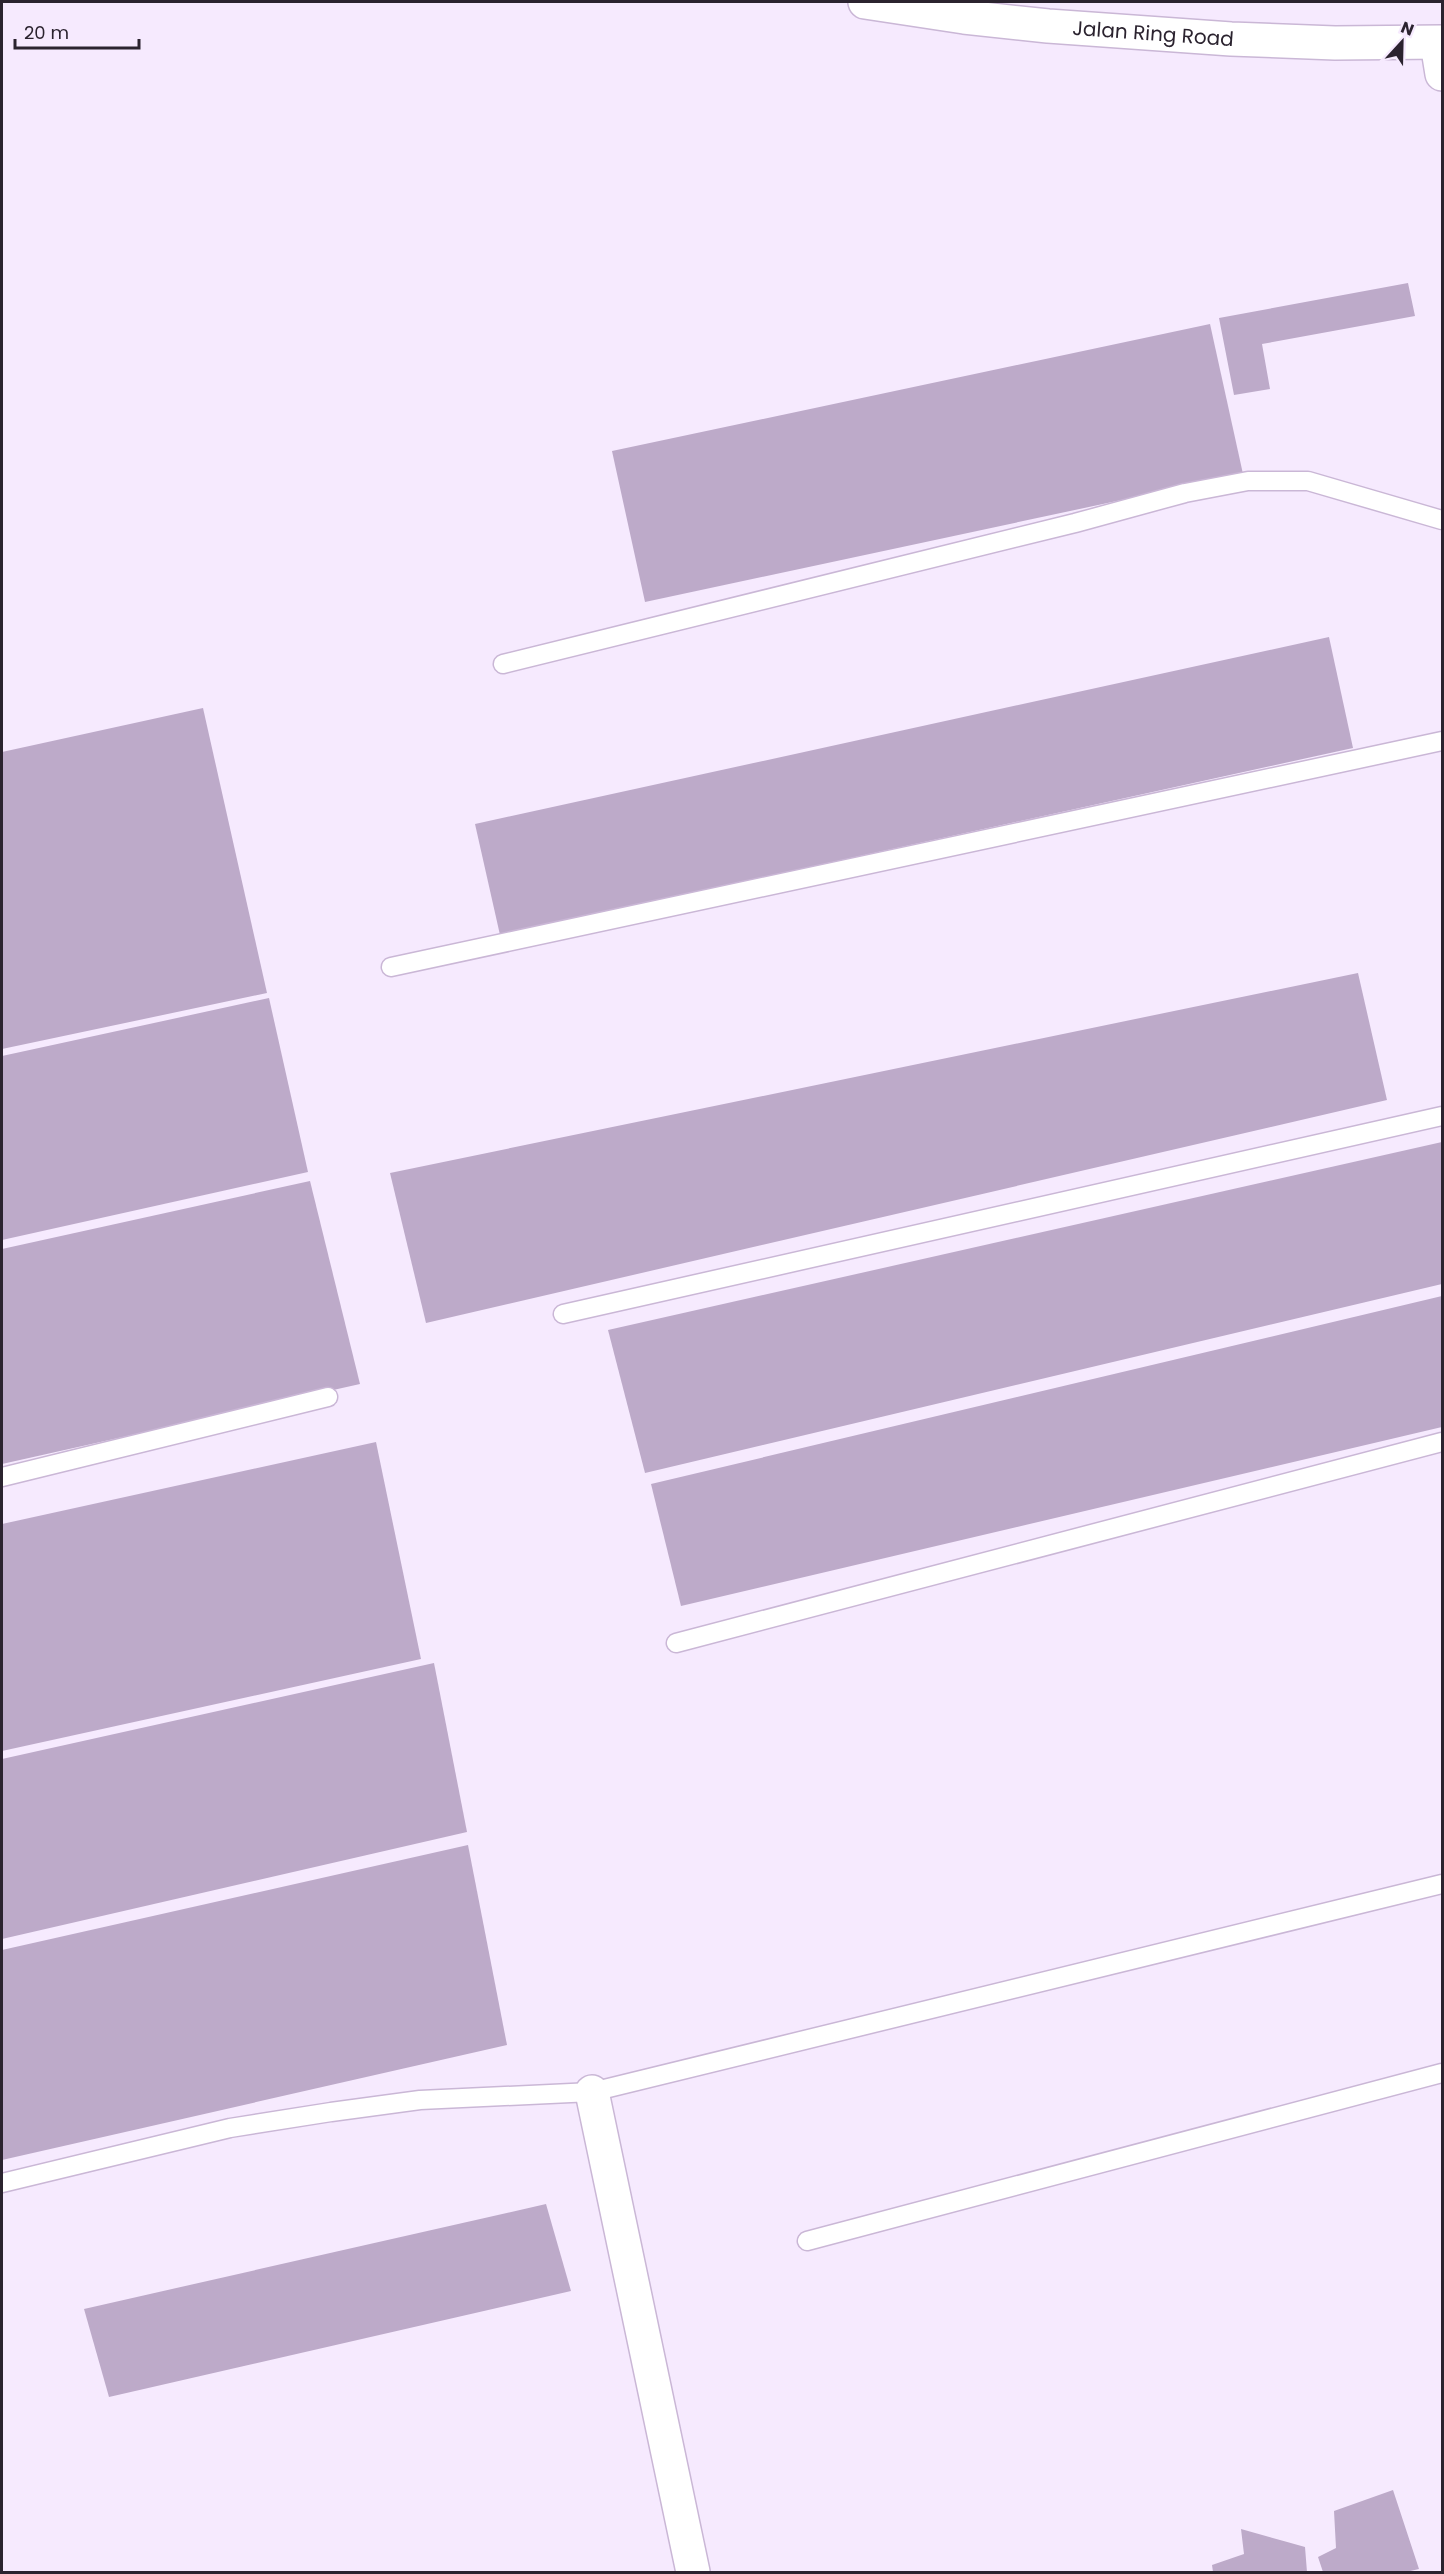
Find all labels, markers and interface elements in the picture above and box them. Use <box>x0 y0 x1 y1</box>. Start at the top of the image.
scale bar <box>15 12 140 50</box>
north arrow <box>1372 12 1432 72</box>
street label: Jalan Ring Road <box>1072 14 1235 53</box>
text: N <box>1398 16 1417 41</box>
text: 20 m <box>24 20 69 45</box>

